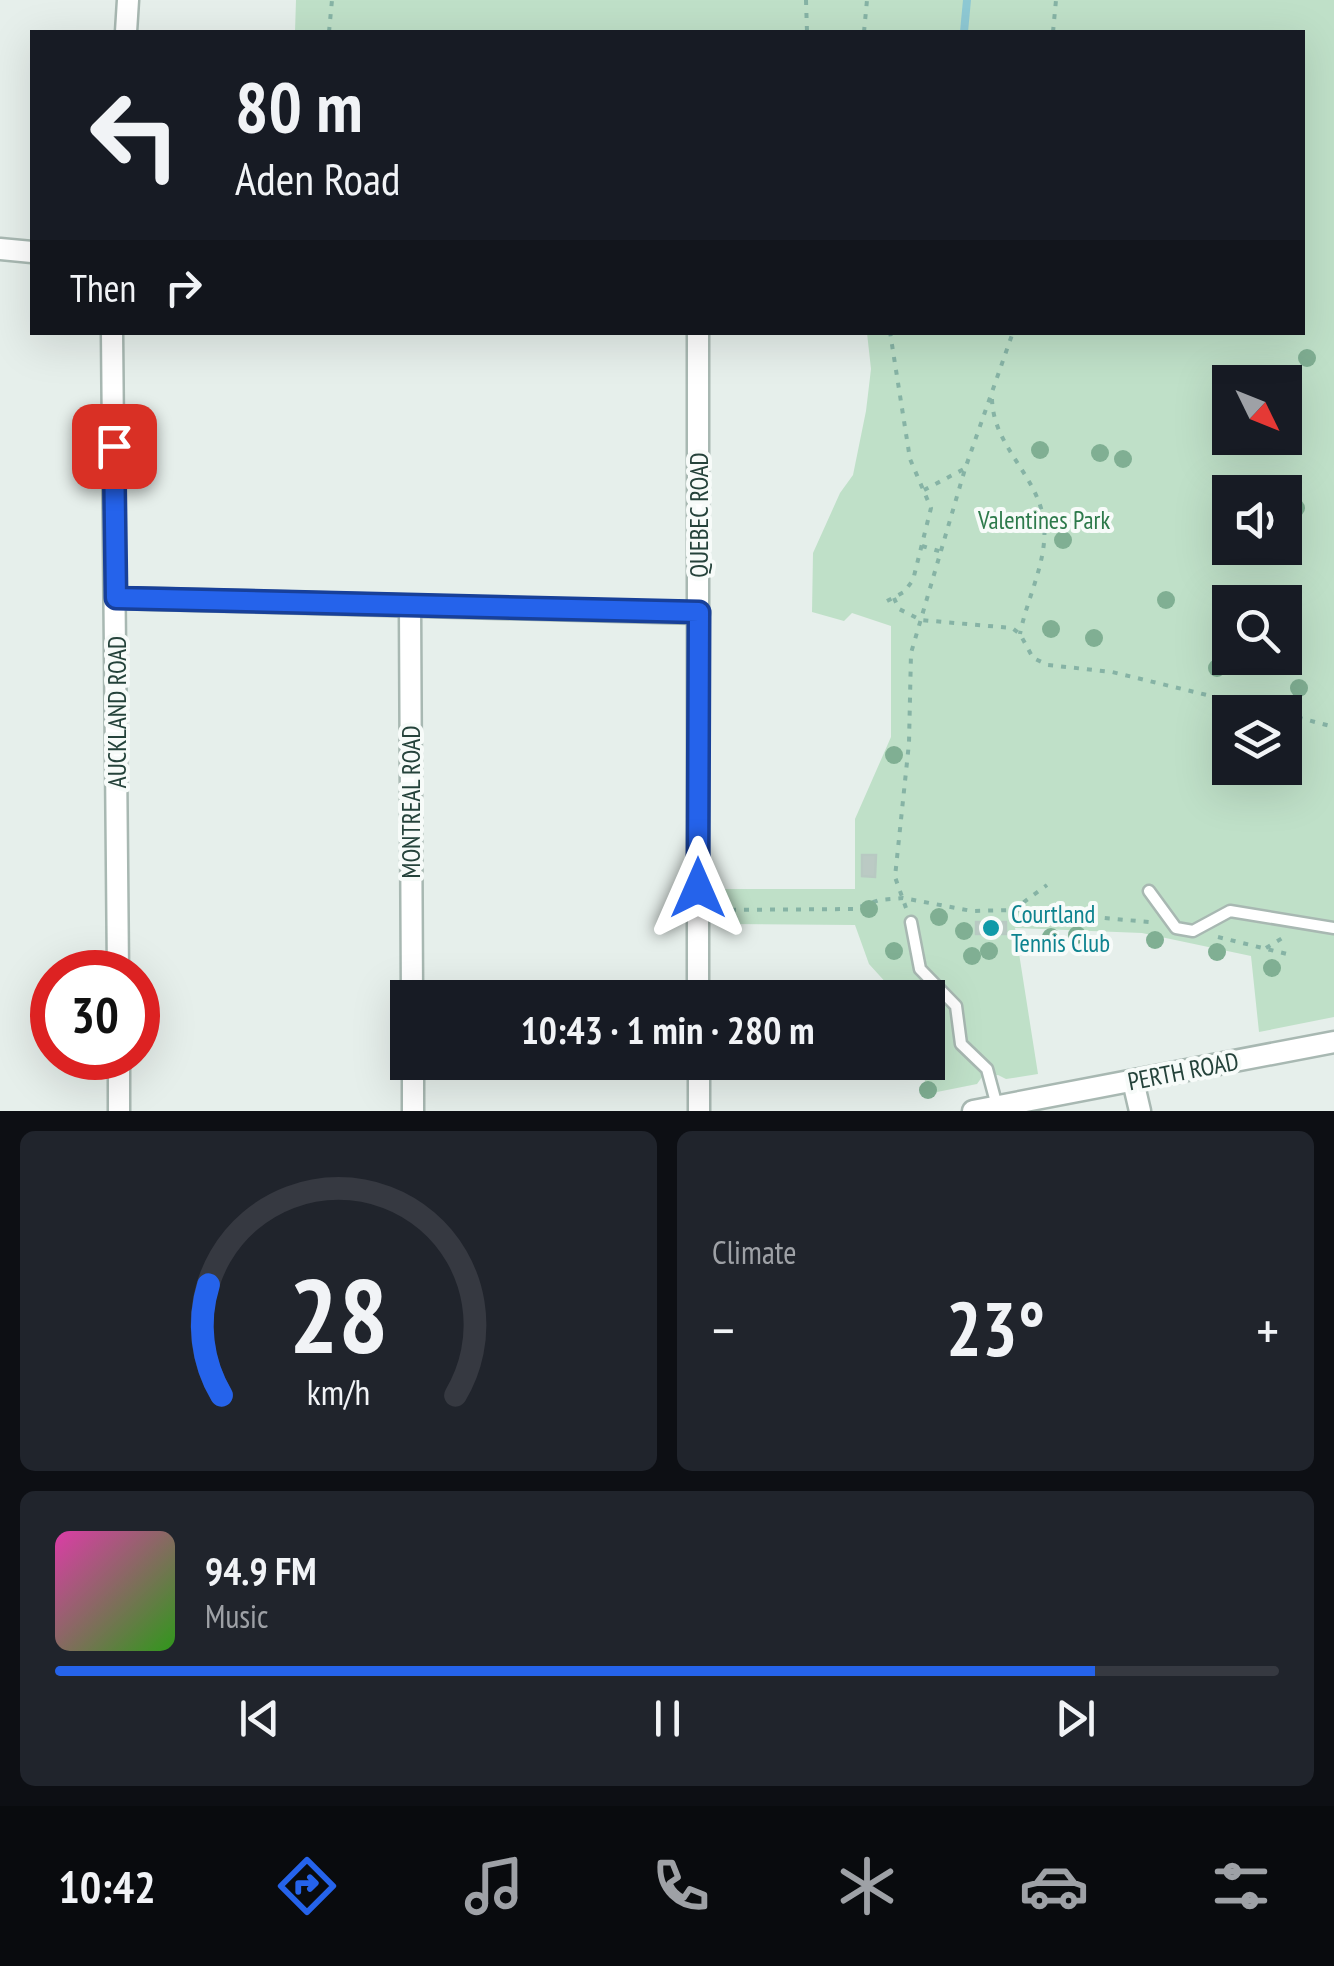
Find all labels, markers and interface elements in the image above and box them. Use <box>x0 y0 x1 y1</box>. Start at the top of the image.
text: 80 m <box>235 61 363 151</box>
icon: left <box>70 70 200 200</box>
text: Aden Road <box>235 149 400 207</box>
icon: right <box>156 260 211 315</box>
text: Then <box>70 263 136 312</box>
north arrow <box>1212 365 1302 455</box>
map controls <box>1212 365 1302 785</box>
pin <box>72 404 157 489</box>
icon: arrive <box>87 419 142 474</box>
street label: QUEBEC ROAD <box>683 452 715 578</box>
button: sound <box>1212 475 1302 565</box>
park label: Valentines Park <box>977 504 1110 536</box>
button: search <box>1212 585 1302 675</box>
street label: AUCKLAND ROAD <box>101 636 133 788</box>
button: layers <box>1212 695 1302 785</box>
street label: MONTREAL ROAD <box>395 725 427 879</box>
position arrow <box>646 836 750 940</box>
place label: Courtland Tennis Club <box>1011 898 1110 959</box>
marker: Courtland Tennis Club <box>980 917 1002 939</box>
speed limit sign: 30 <box>30 950 160 1080</box>
text: 10:43 · 1 min · 280 m <box>521 1005 814 1054</box>
street label: PERTH ROAD <box>1125 1045 1241 1097</box>
text: Climate <box>712 1231 796 1273</box>
text: 28 <box>289 1247 388 1382</box>
text: 23° <box>946 1280 1045 1377</box>
text: − <box>712 1294 735 1365</box>
text: + <box>1256 1294 1279 1365</box>
text: km/h <box>307 1369 370 1415</box>
text: 94.9 FM <box>205 1546 317 1595</box>
text: Music <box>205 1595 268 1637</box>
icon: previous <box>232 1691 287 1746</box>
icon: pause <box>640 1691 695 1746</box>
icon: next <box>1048 1691 1103 1746</box>
icon: directions <box>272 1851 342 1921</box>
icon: music <box>459 1851 529 1921</box>
icon: phone <box>646 1851 716 1921</box>
icon: climate <box>832 1851 902 1921</box>
icon: car <box>1019 1851 1089 1921</box>
icon: filters <box>1206 1851 1276 1921</box>
text: 10:42 <box>58 1857 156 1915</box>

